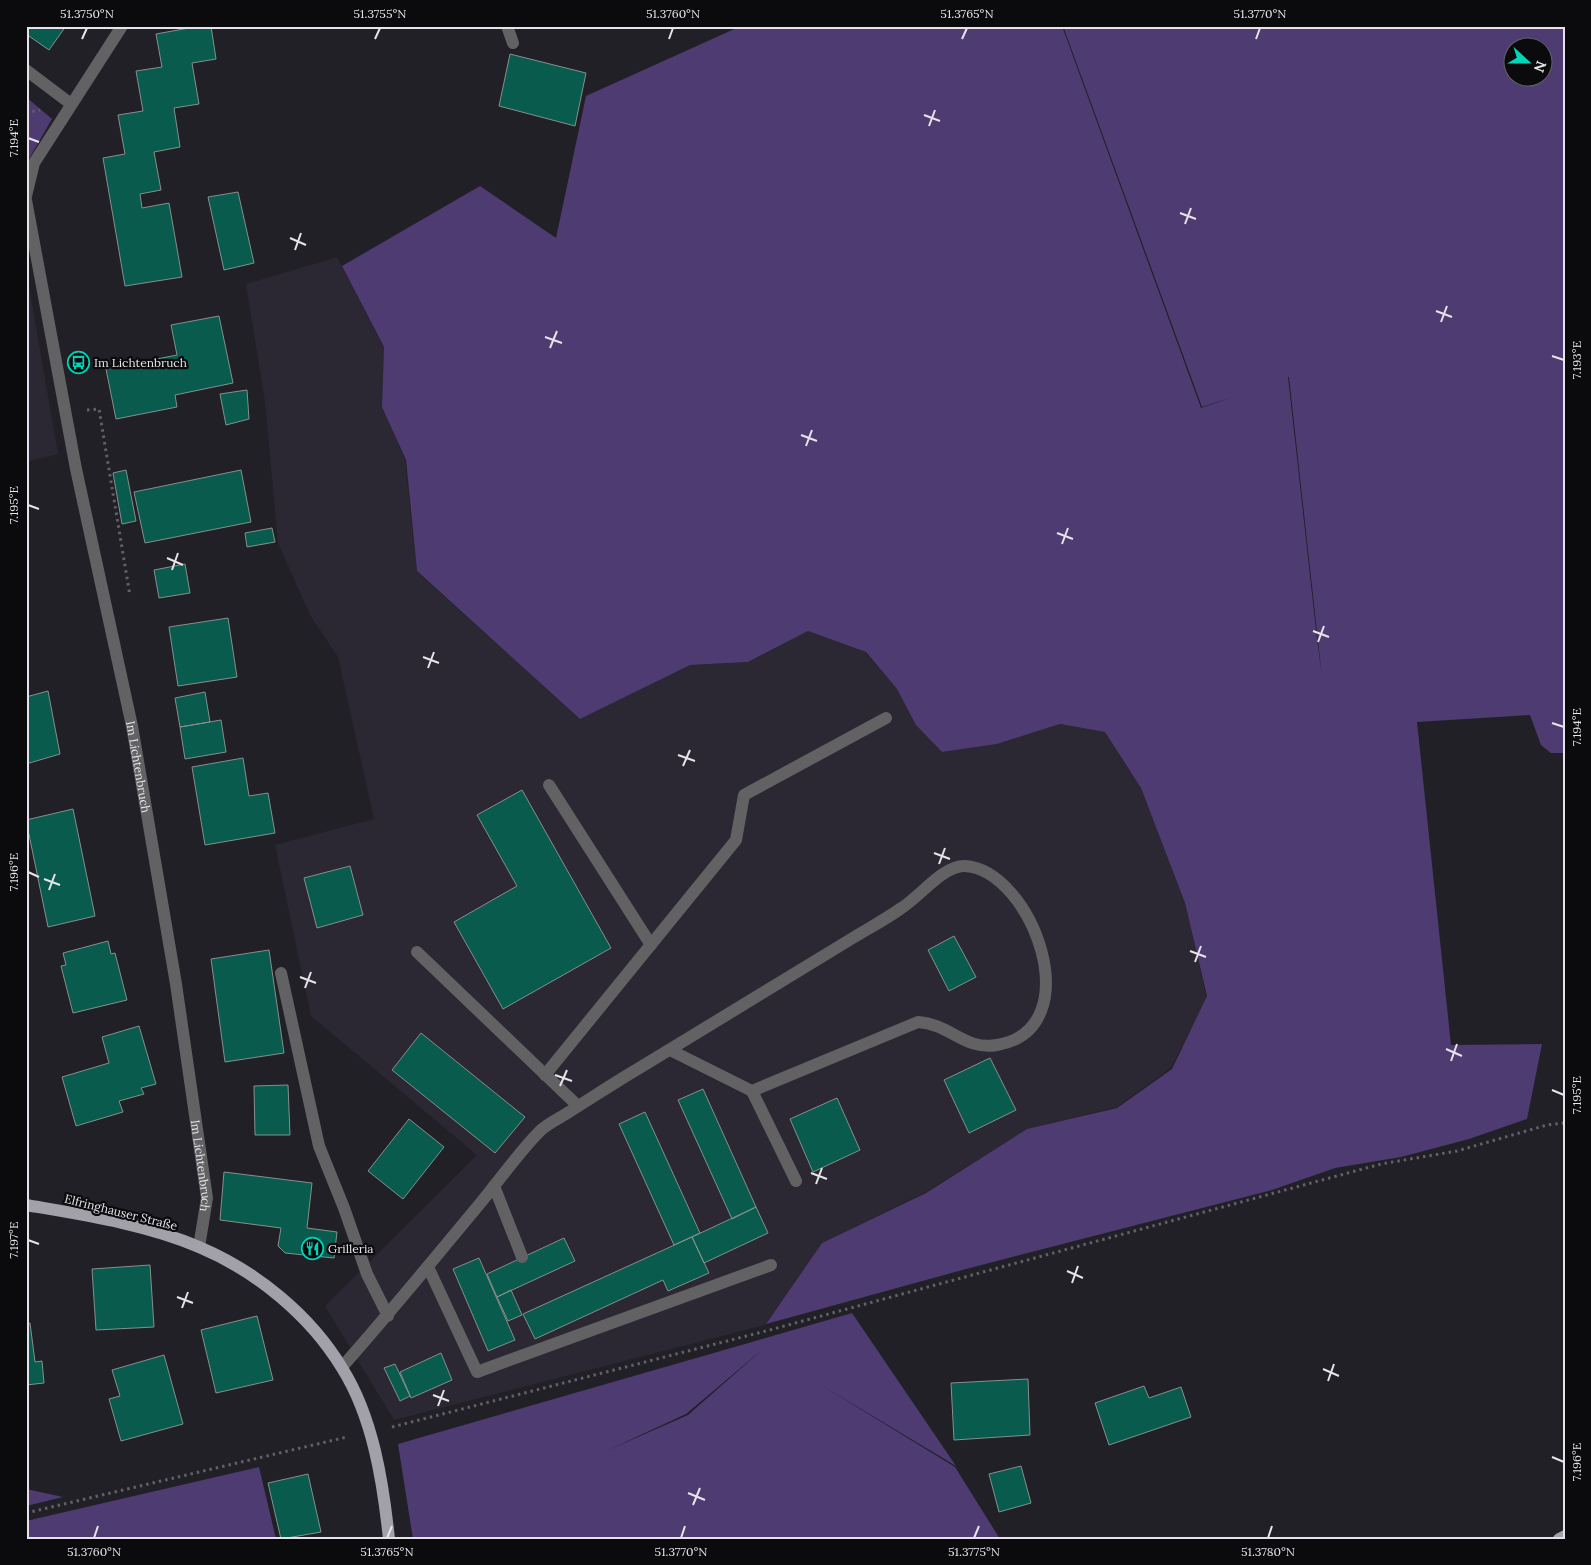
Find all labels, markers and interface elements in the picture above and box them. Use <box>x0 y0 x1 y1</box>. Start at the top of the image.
text: 51.3750°N <box>60 6 114 21</box>
text: 51.3755°N <box>354 6 406 21</box>
text: 51.3760°N <box>646 6 700 21</box>
text: 51.3765°N <box>940 6 994 21</box>
text: 51.3770°N <box>1234 6 1286 21</box>
north arrow <box>1504 38 1554 88</box>
text: N <box>1530 58 1550 75</box>
text: 7.194°E <box>6 119 21 157</box>
text: 7.193°E <box>1569 341 1584 379</box>
bus stop icon: Im Lichtenbruch <box>66 350 90 374</box>
place label: Im Lichtenbruch <box>94 355 187 370</box>
text: 7.195°E <box>6 486 21 524</box>
text: 7.194°E <box>1569 708 1584 746</box>
street label: Im Lichtenbruch <box>124 719 154 814</box>
text: 7.196°E <box>6 853 21 891</box>
text: 7.195°E <box>1569 1076 1584 1114</box>
street label: Im Lichtenbruch <box>188 1119 214 1213</box>
street label: Elfringhauser Straße <box>63 1191 179 1233</box>
text: 7.197°E <box>6 1222 21 1258</box>
restaurant icon: Grilleria <box>300 1236 324 1260</box>
place label: Grilleria <box>328 1241 374 1256</box>
text: 7.196°E <box>1569 1443 1584 1481</box>
text: 51.3760°N <box>67 1544 121 1559</box>
text: 51.3765°N <box>360 1544 414 1559</box>
text: 51.3770°N <box>655 1544 707 1559</box>
text: 51.3775°N <box>948 1544 1000 1559</box>
text: 51.3780°N <box>1241 1544 1295 1559</box>

